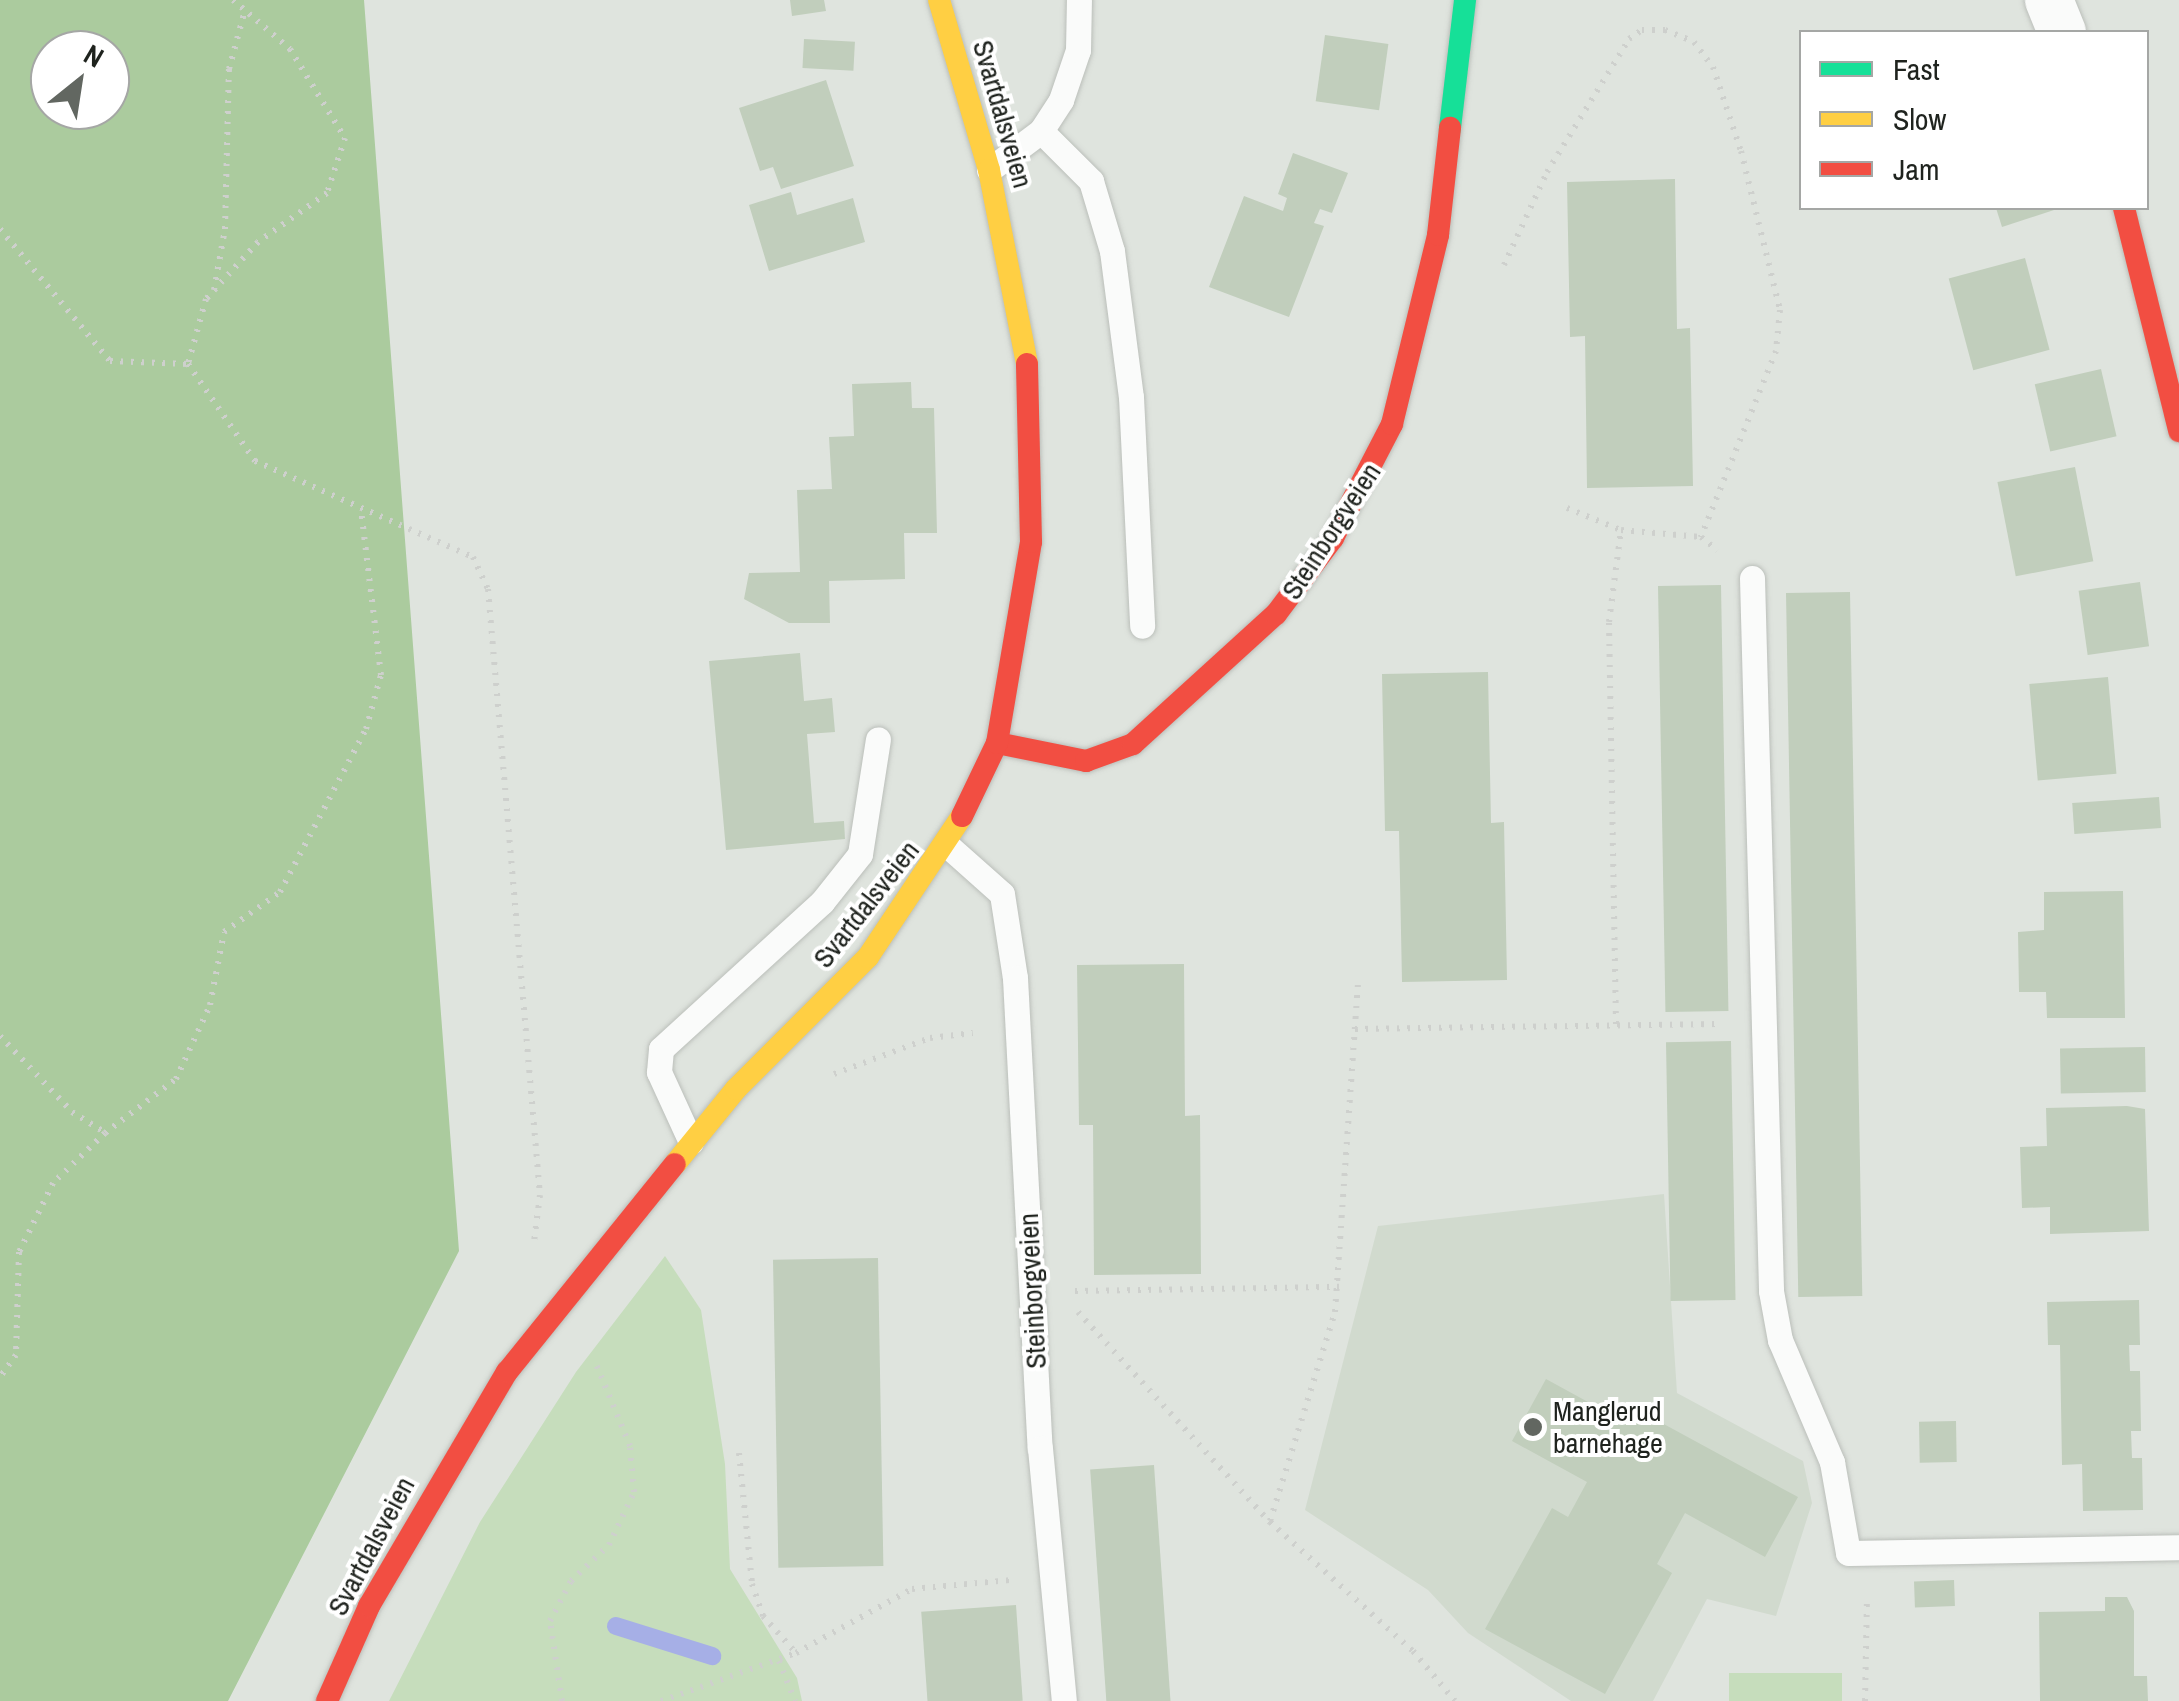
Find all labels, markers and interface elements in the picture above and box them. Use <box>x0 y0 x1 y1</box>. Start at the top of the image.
north arrow <box>30 30 130 130</box>
legend <box>1799 30 2149 210</box>
text: N <box>77 35 111 76</box>
street label: Svartdalsveien <box>966 36 1040 192</box>
text: Fast <box>1893 49 1940 89</box>
text: Slow <box>1893 99 1946 139</box>
text: Jam <box>1893 149 1939 189</box>
street label: Steinborgveien <box>1275 457 1387 605</box>
street label: Svartdalsveien <box>806 834 926 974</box>
street label: Steinborgveien <box>1011 1212 1053 1370</box>
place label: Manglerud barnehage <box>1553 1394 1663 1460</box>
marker: Manglerud barnehage <box>1522 1416 1544 1438</box>
street label: Svartdalsveien <box>321 1471 421 1621</box>

